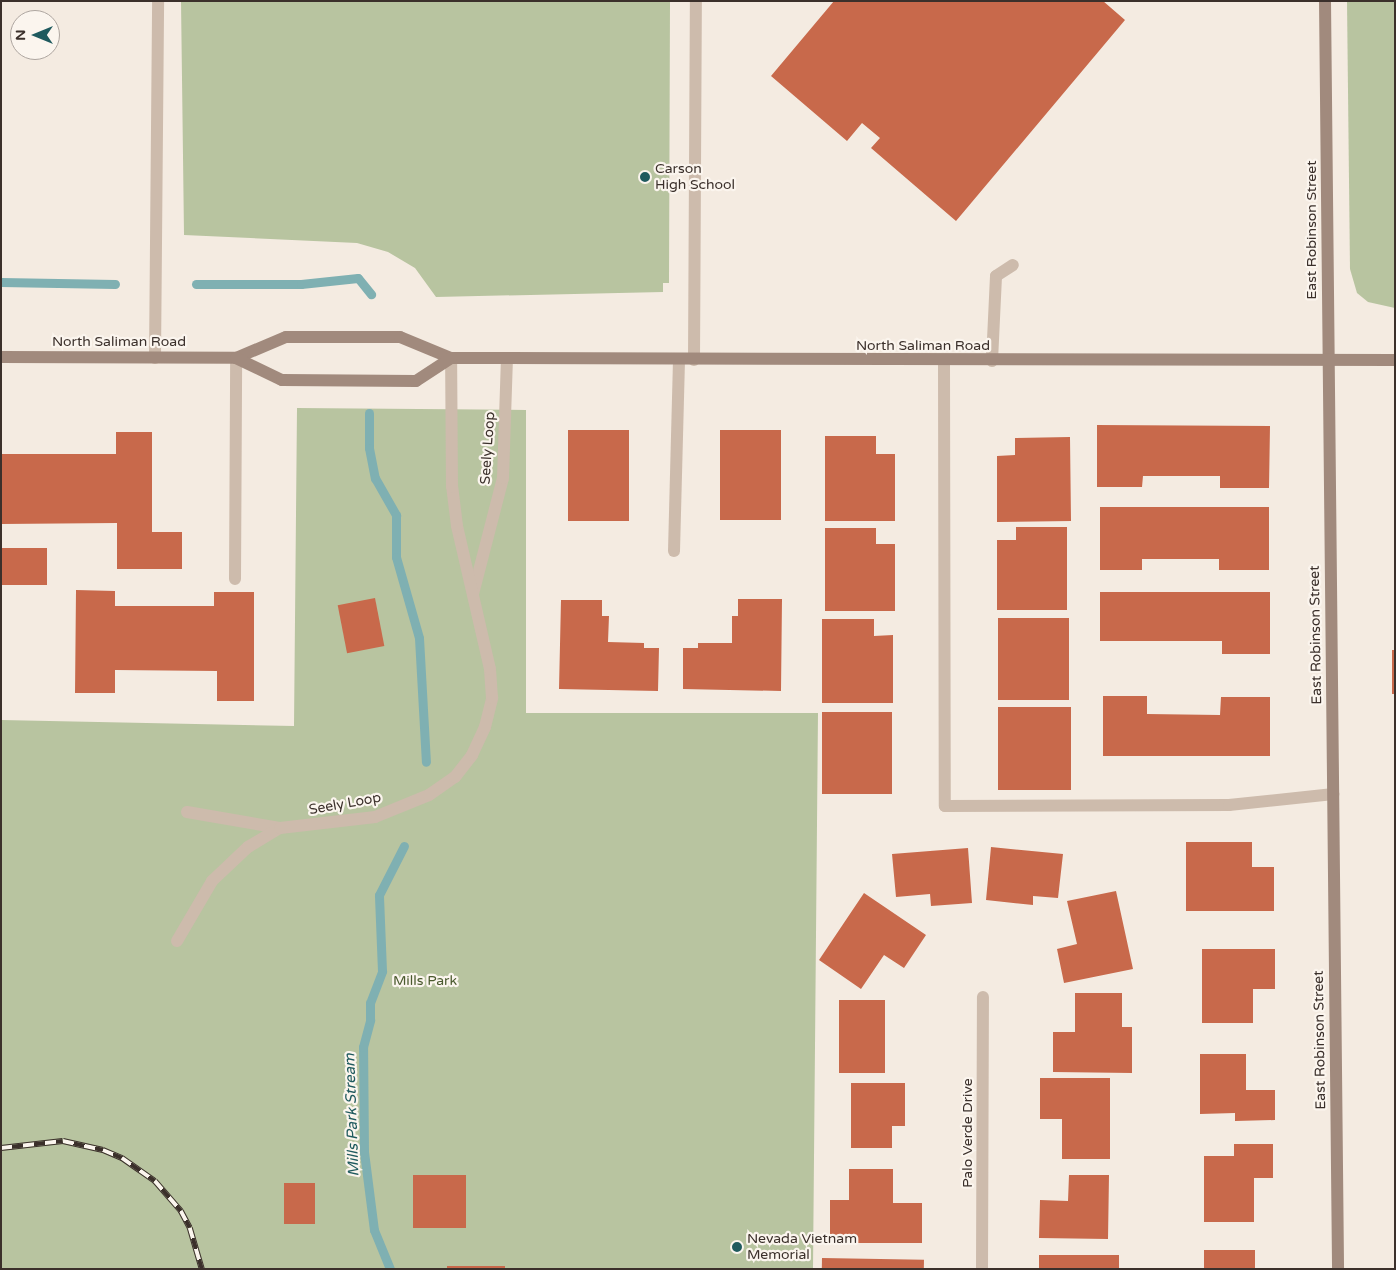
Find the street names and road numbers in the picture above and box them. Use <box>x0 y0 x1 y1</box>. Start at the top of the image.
street label: East Robinson Street <box>1304 160 1320 300</box>
street label: North Saliman Road <box>52 334 186 350</box>
street label: North Saliman Road <box>856 338 990 354</box>
street label: Seely Loop <box>477 411 499 485</box>
street label: East Robinson Street <box>1306 565 1326 705</box>
street label: Seely Loop <box>308 789 382 819</box>
street label: East Robinson Street <box>1310 970 1330 1110</box>
street label: Palo Verde Drive <box>960 1078 976 1188</box>

